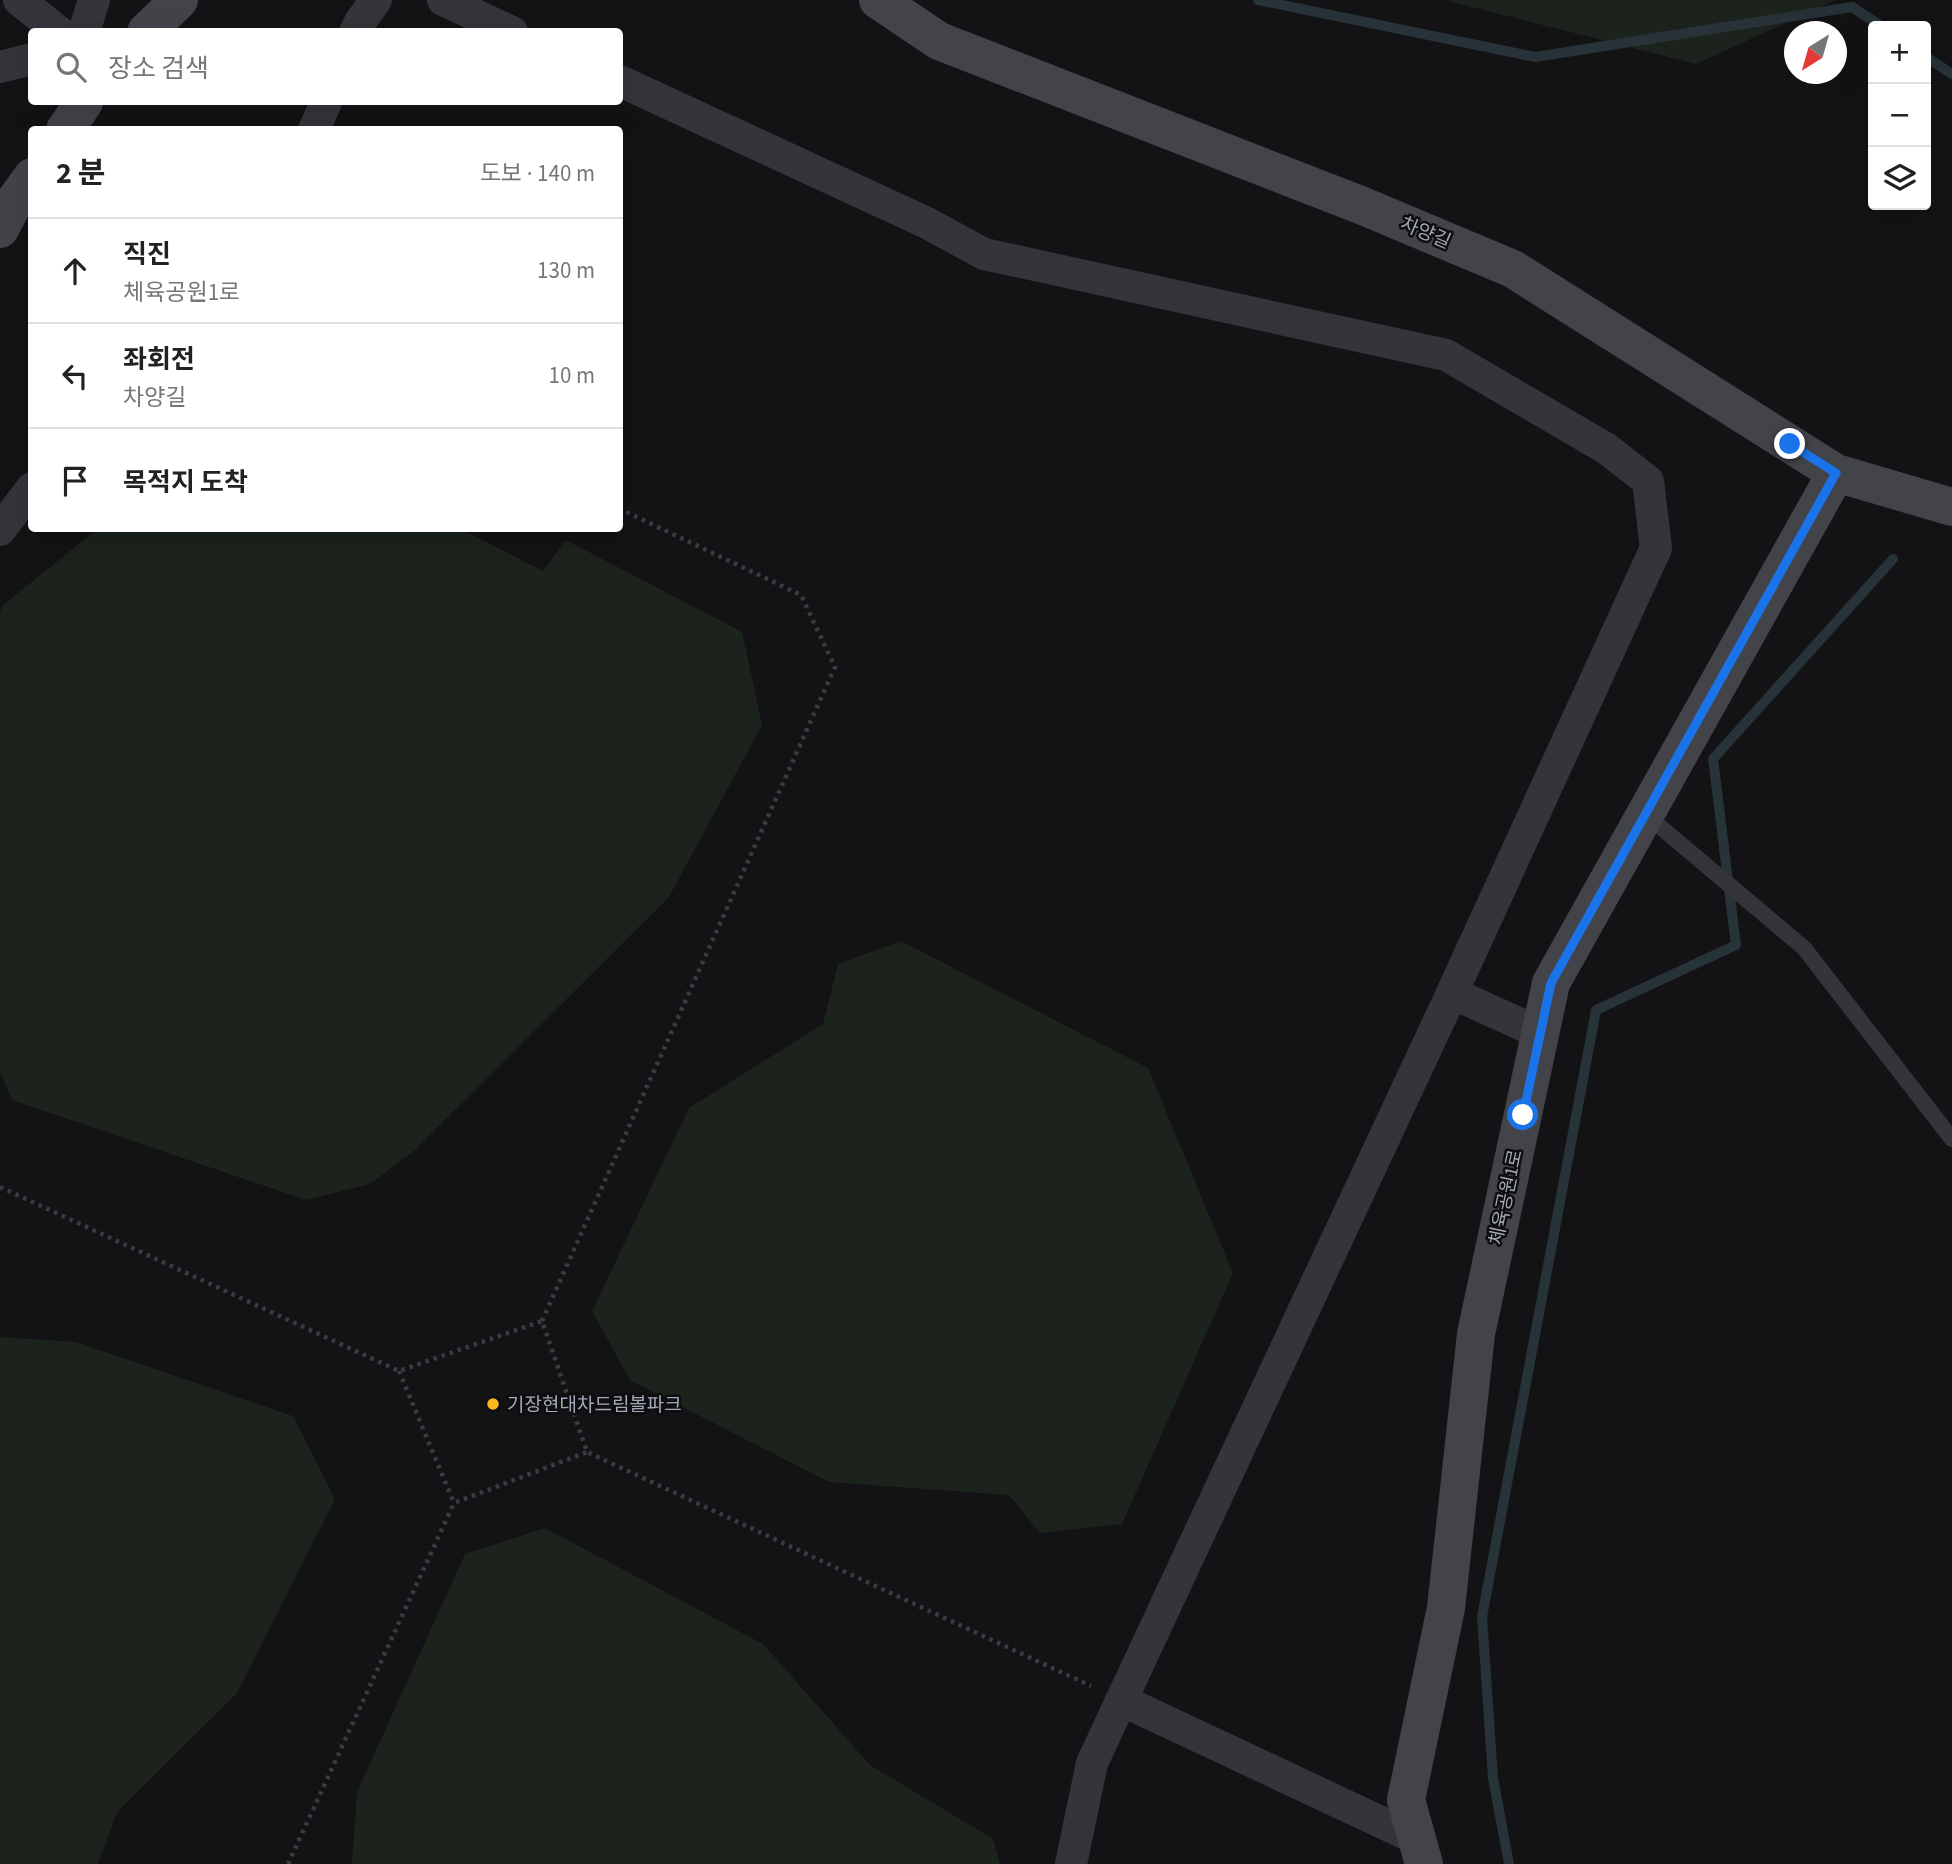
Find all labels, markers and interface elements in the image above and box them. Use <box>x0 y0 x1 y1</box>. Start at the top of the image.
north arrow <box>1784 21 1847 84</box>
map controls <box>1868 21 1931 210</box>
button: + <box>1868 21 1931 84</box>
search box <box>28 28 623 105</box>
icon: search <box>52 48 90 86</box>
text: 장소 검색 <box>108 50 209 87</box>
button: − <box>1868 84 1931 147</box>
button: layers <box>1868 147 1931 210</box>
text: 2 분 <box>56 152 105 195</box>
text: 도보 · 140 m <box>480 157 595 190</box>
street label: 차양길 <box>1396 211 1455 256</box>
text: 직진 <box>123 236 171 273</box>
icon: ahead <box>56 252 94 290</box>
text: 130 m <box>537 254 595 287</box>
text: 체육공원1로 <box>123 276 240 309</box>
text: 좌회전 <box>123 341 195 378</box>
icon: left <box>56 357 94 395</box>
text: 10 m <box>548 359 595 392</box>
text: 차양길 <box>123 381 186 414</box>
route end <box>1774 428 1805 459</box>
icon: arrive <box>56 462 94 500</box>
text: 목적지 도착 <box>123 464 248 501</box>
route start <box>1507 1099 1538 1130</box>
street label: 체육공원1로 <box>1483 1147 1530 1247</box>
place label: 기장현대차드림볼파크 <box>507 1392 682 1419</box>
marker: 기장현대차드림볼파크 <box>485 1396 501 1412</box>

